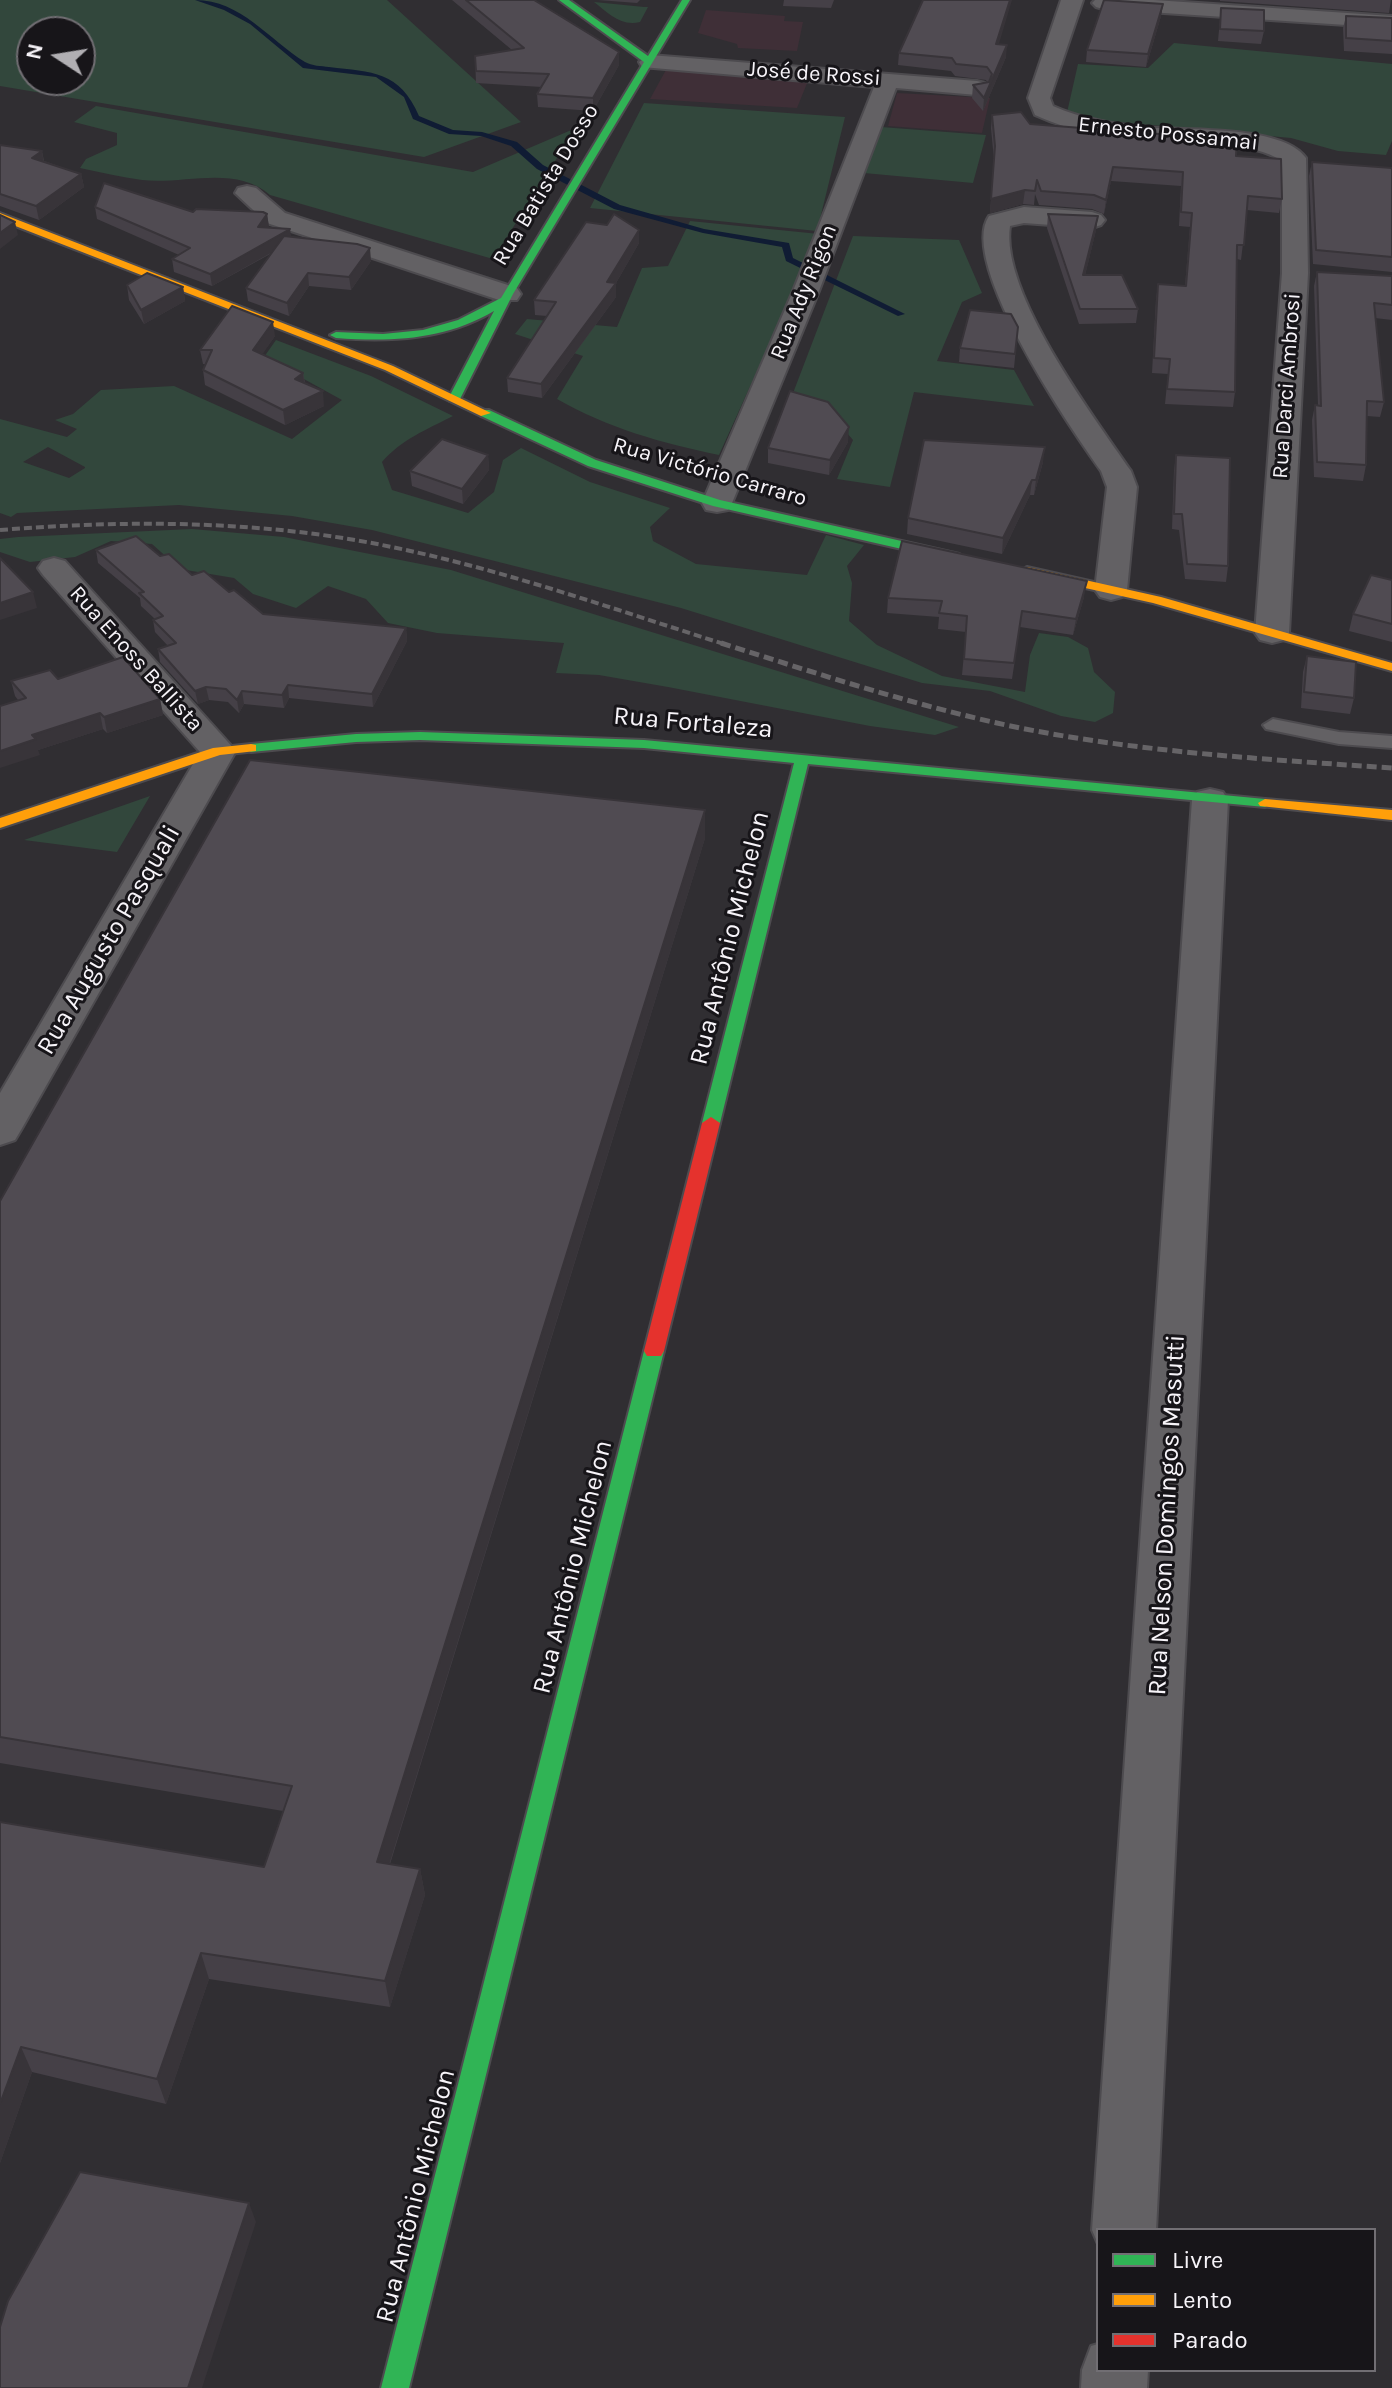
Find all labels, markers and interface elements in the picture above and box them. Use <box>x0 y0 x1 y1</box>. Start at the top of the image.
north arrow <box>16 16 96 96</box>
text: N <box>20 41 49 62</box>
street label: José de Rossi <box>746 56 882 92</box>
street label: Rua Batista Dosso <box>487 100 605 270</box>
street label: Ernesto Possamai <box>1077 111 1259 157</box>
street label: Rua Ady Rigon <box>765 221 843 363</box>
street label: Rua Darci Ambrosi <box>1267 292 1307 480</box>
street label: Rua Victório Carraro <box>610 432 810 512</box>
street label: Rua Enoss Ballista <box>64 581 208 737</box>
street label: Rua Fortaleza <box>612 700 774 746</box>
street label: Rua Antônio Michelon <box>683 808 777 1068</box>
street label: Rua Augusto Pasquali <box>31 820 187 1060</box>
street label: Rua Nelson Domingos Masutti <box>1142 1334 1192 1696</box>
street label: Rua Antônio Michelon <box>526 1437 620 1697</box>
street label: Rua Antônio Michelon <box>369 2066 463 2326</box>
legend <box>1096 2228 1376 2372</box>
text: Livre <box>1172 2246 1223 2274</box>
text: Lento <box>1172 2286 1232 2314</box>
text: Parado <box>1172 2326 1248 2354</box>

